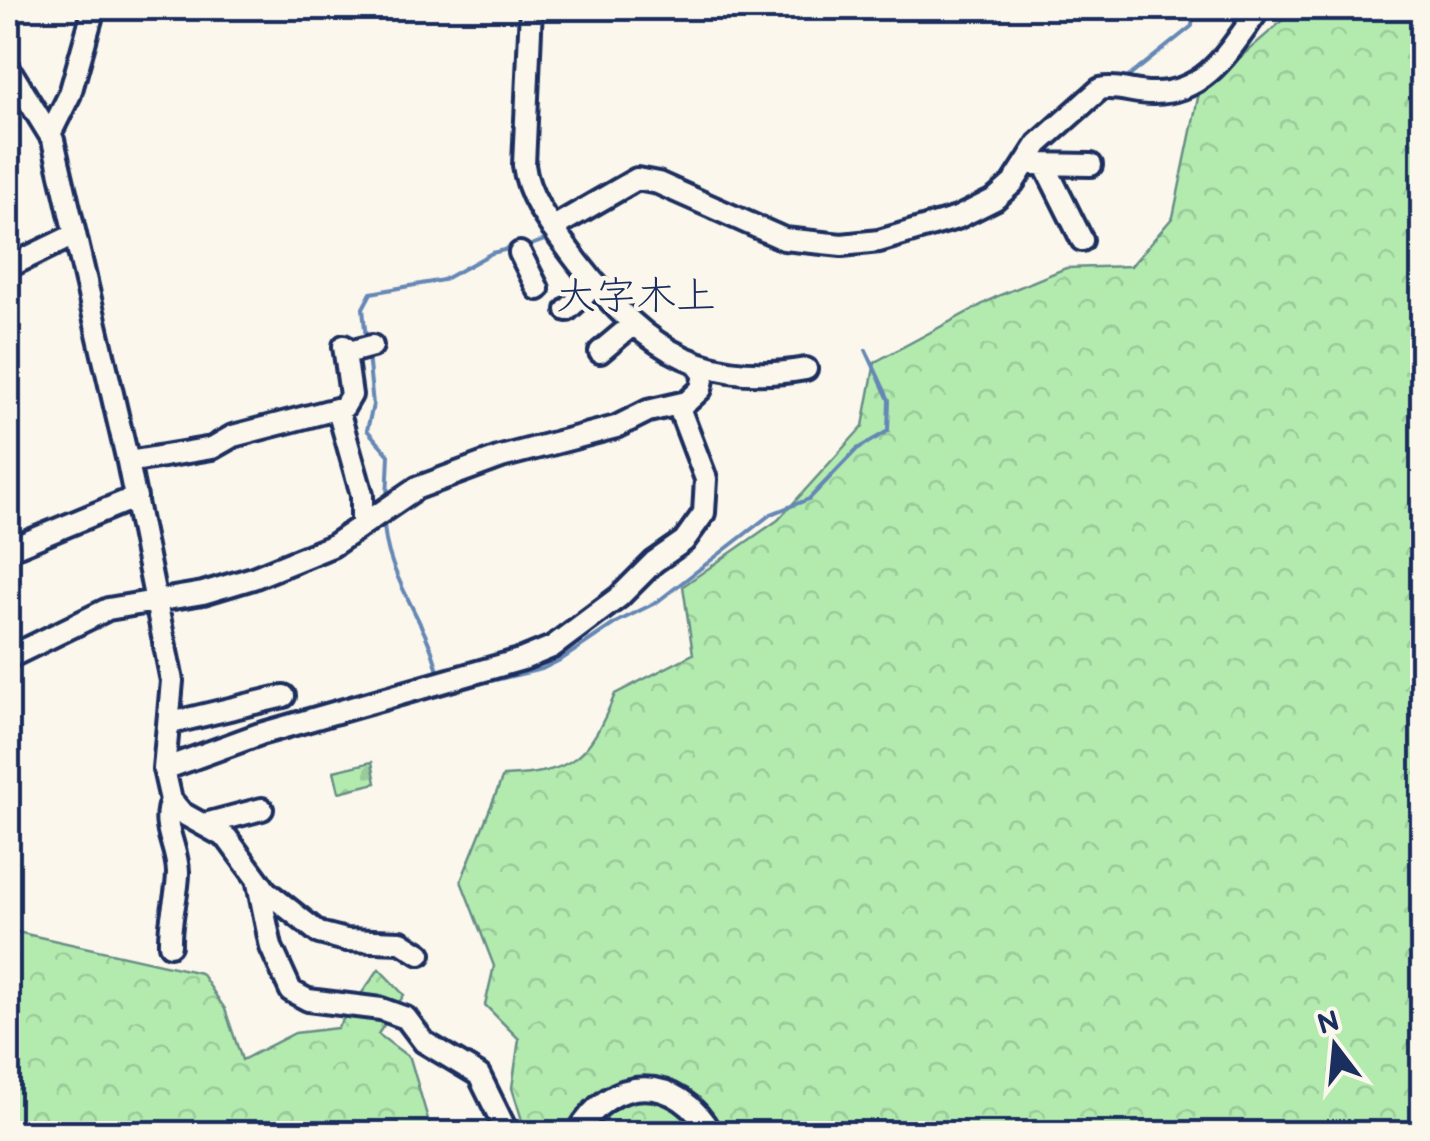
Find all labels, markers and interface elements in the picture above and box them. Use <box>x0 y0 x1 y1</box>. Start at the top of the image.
district label: 大字木上 <box>556 273 716 321</box>
north arrow <box>1285 996 1385 1096</box>
text: N <box>1314 1005 1343 1042</box>

